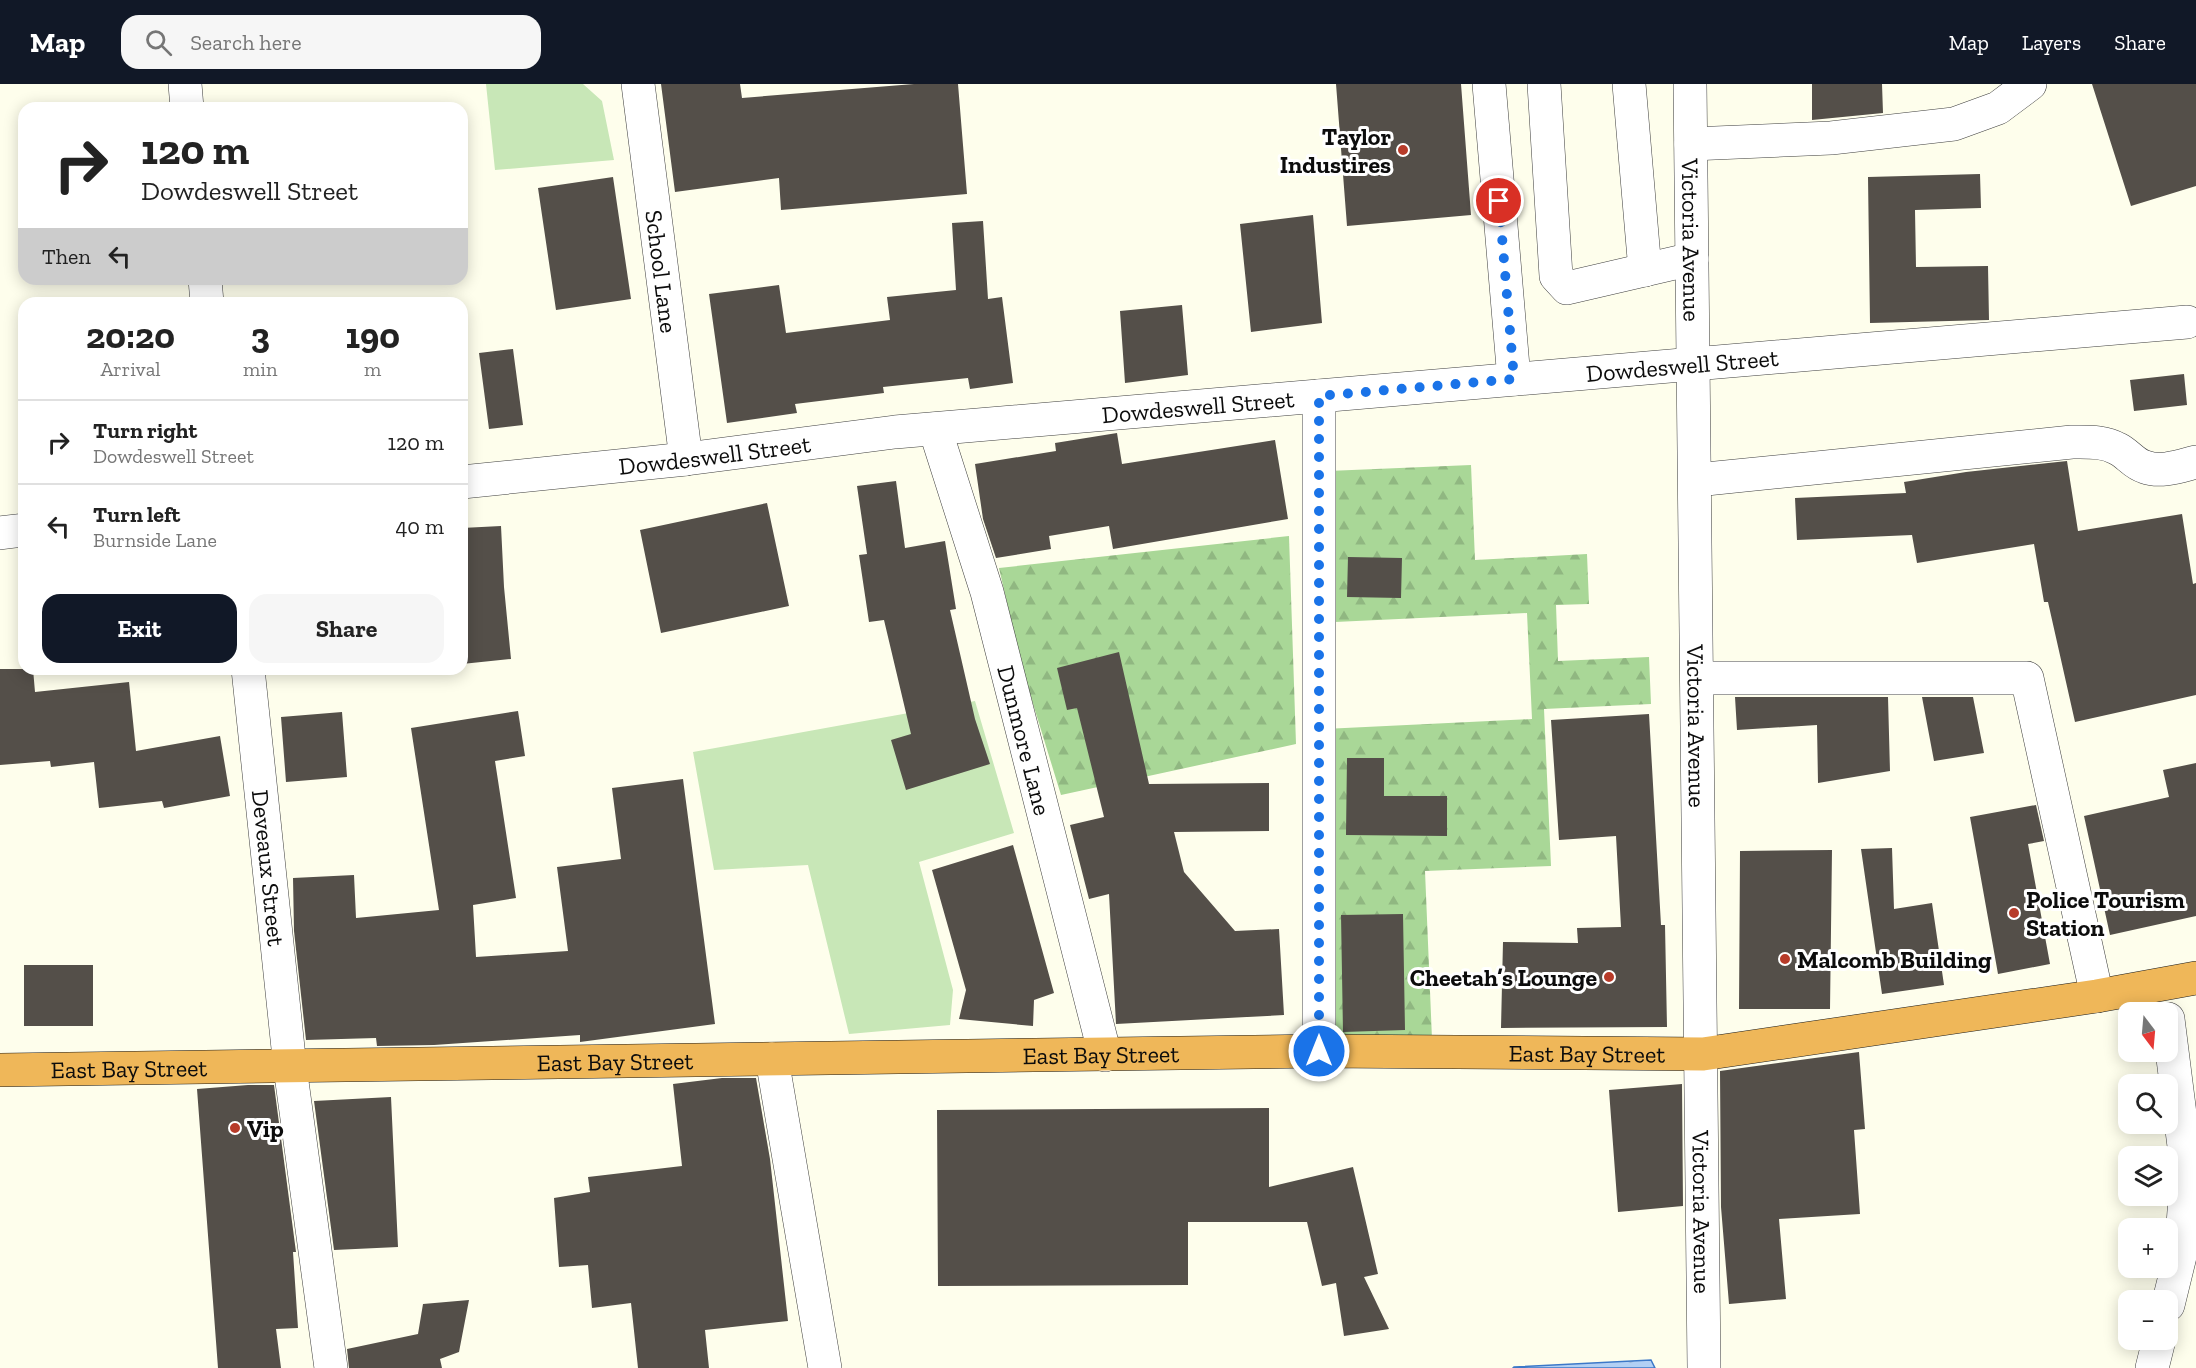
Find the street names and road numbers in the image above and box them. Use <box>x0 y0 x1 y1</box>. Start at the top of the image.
street label: Victoria Avenue <box>1676 157 1707 322</box>
street label: School Lane <box>640 208 684 335</box>
street label: Dowdeswell Street <box>1585 342 1780 388</box>
street label: Dowdeswell Street <box>1101 384 1295 429</box>
street label: Dowdeswell Street <box>617 429 812 480</box>
street label: Victoria Avenue <box>1682 643 1712 808</box>
street label: Dunmore Lane <box>992 662 1058 818</box>
street label: Deveaux Street <box>246 788 292 948</box>
street label: East Bay Street <box>1508 1038 1665 1068</box>
street label: East Bay Street <box>1022 1039 1179 1070</box>
street label: East Bay Street <box>536 1046 694 1077</box>
street label: East Bay Street <box>50 1053 208 1084</box>
street label: Victoria Avenue <box>1687 1129 1718 1294</box>

